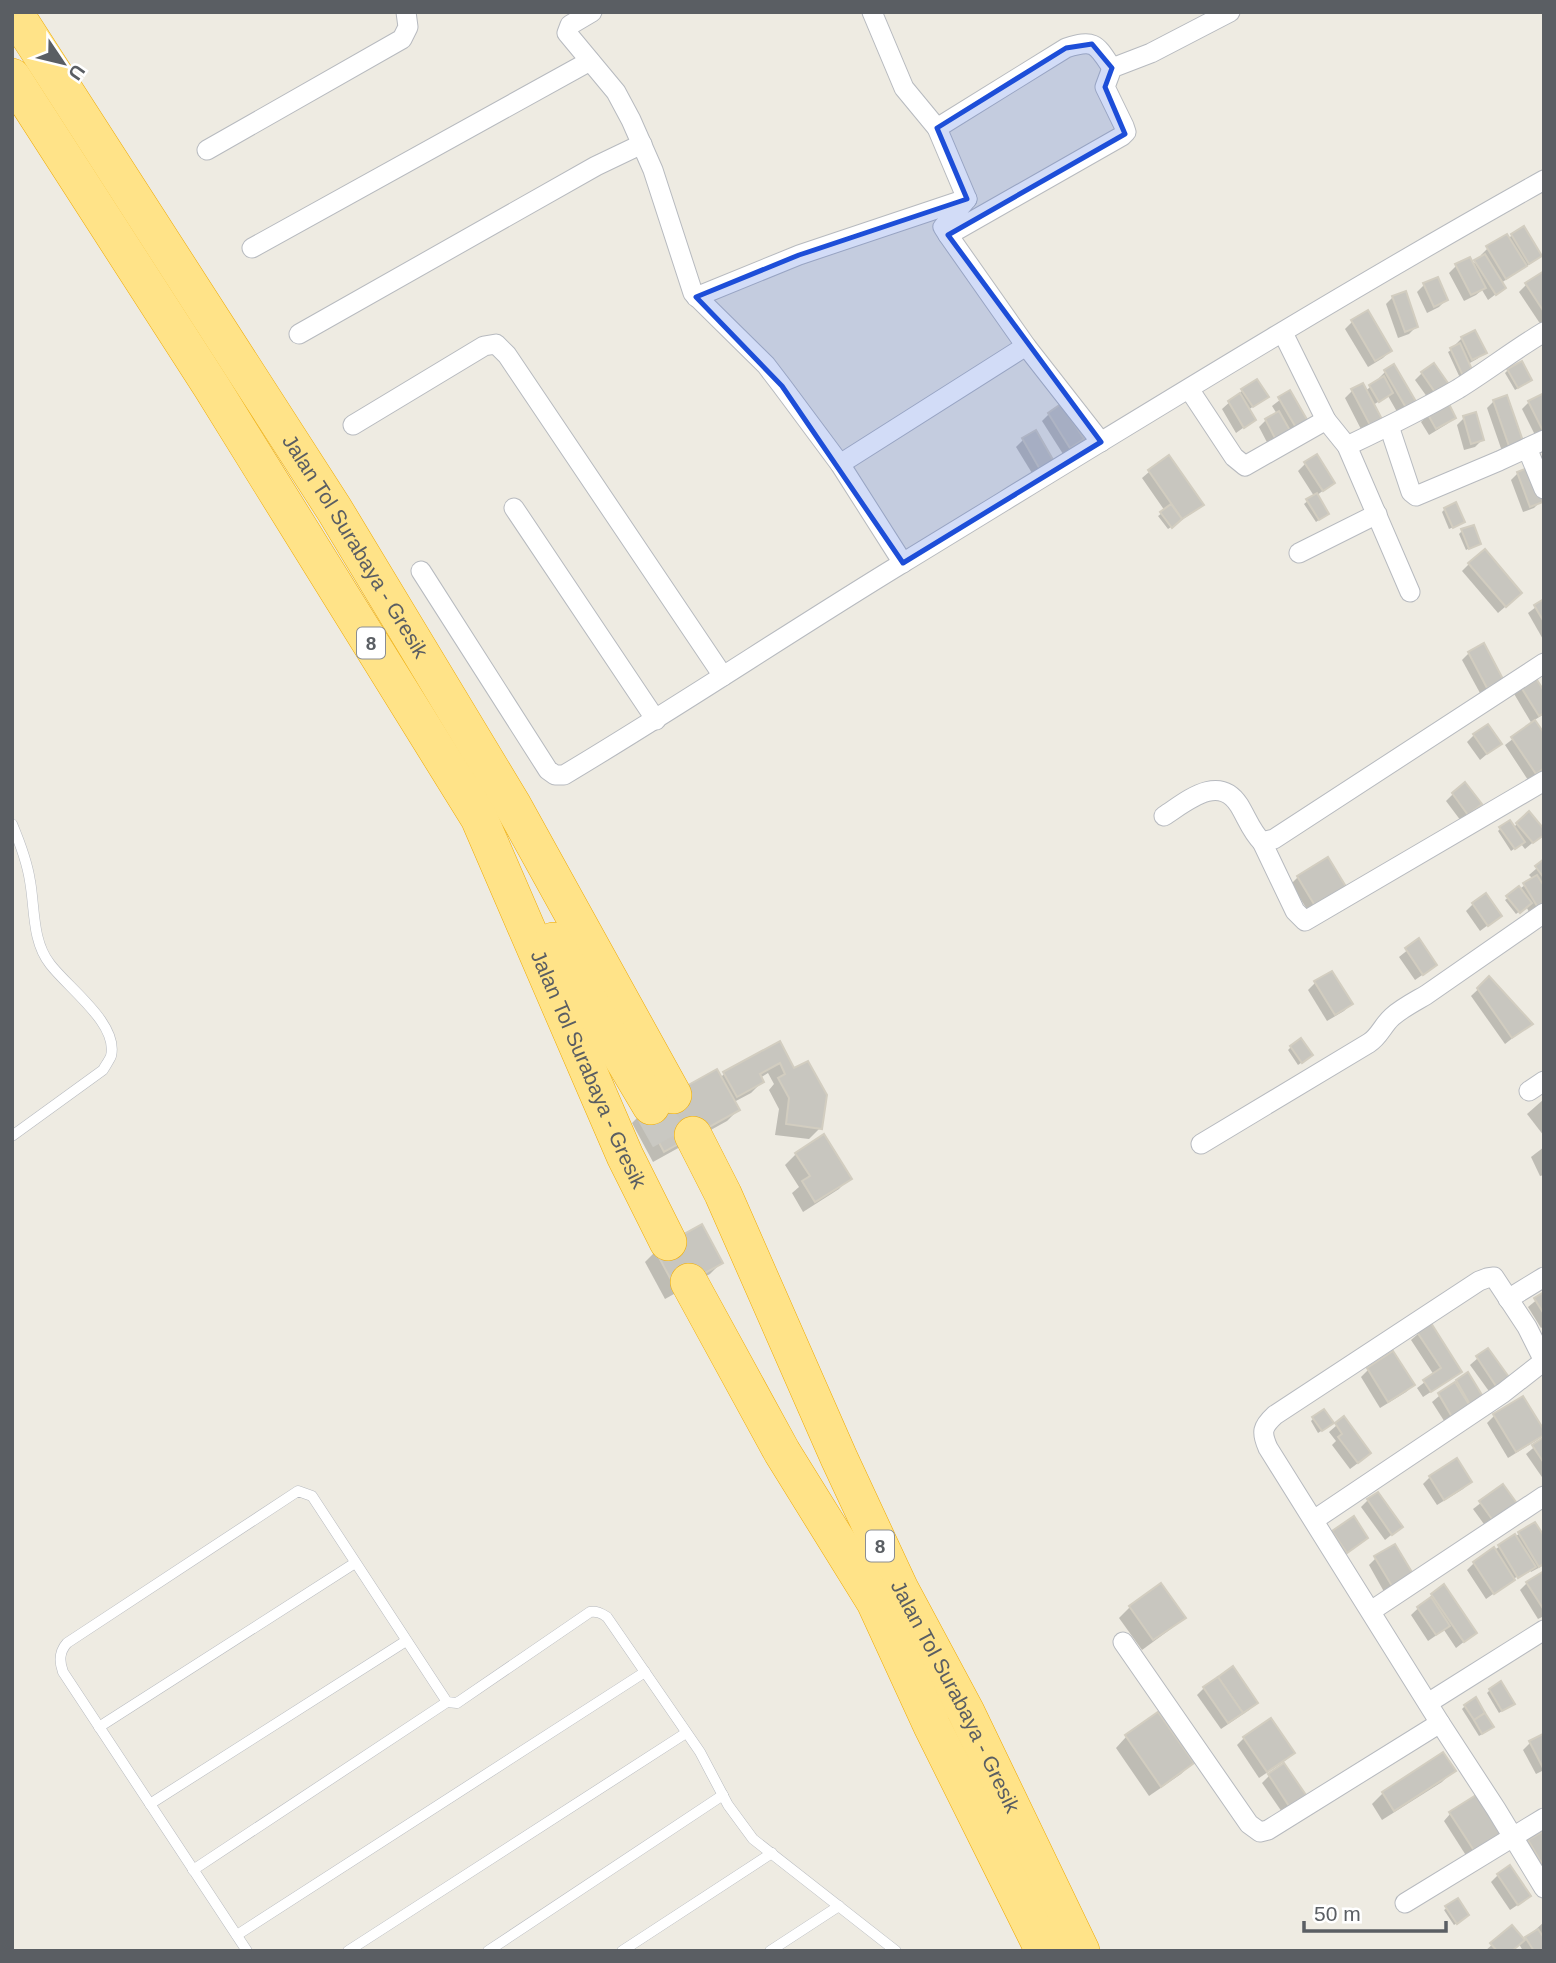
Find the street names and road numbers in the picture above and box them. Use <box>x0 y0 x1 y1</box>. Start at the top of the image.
street label: Jalan Tol Surabaya - Gresik <box>278 430 433 662</box>
road number: 8 <box>357 628 385 658</box>
street label: Jalan Tol Surabaya - Gresik <box>526 947 652 1192</box>
road number: 8 <box>866 1530 894 1562</box>
street label: Jalan Tol Surabaya - Gresik <box>887 1577 1025 1817</box>

